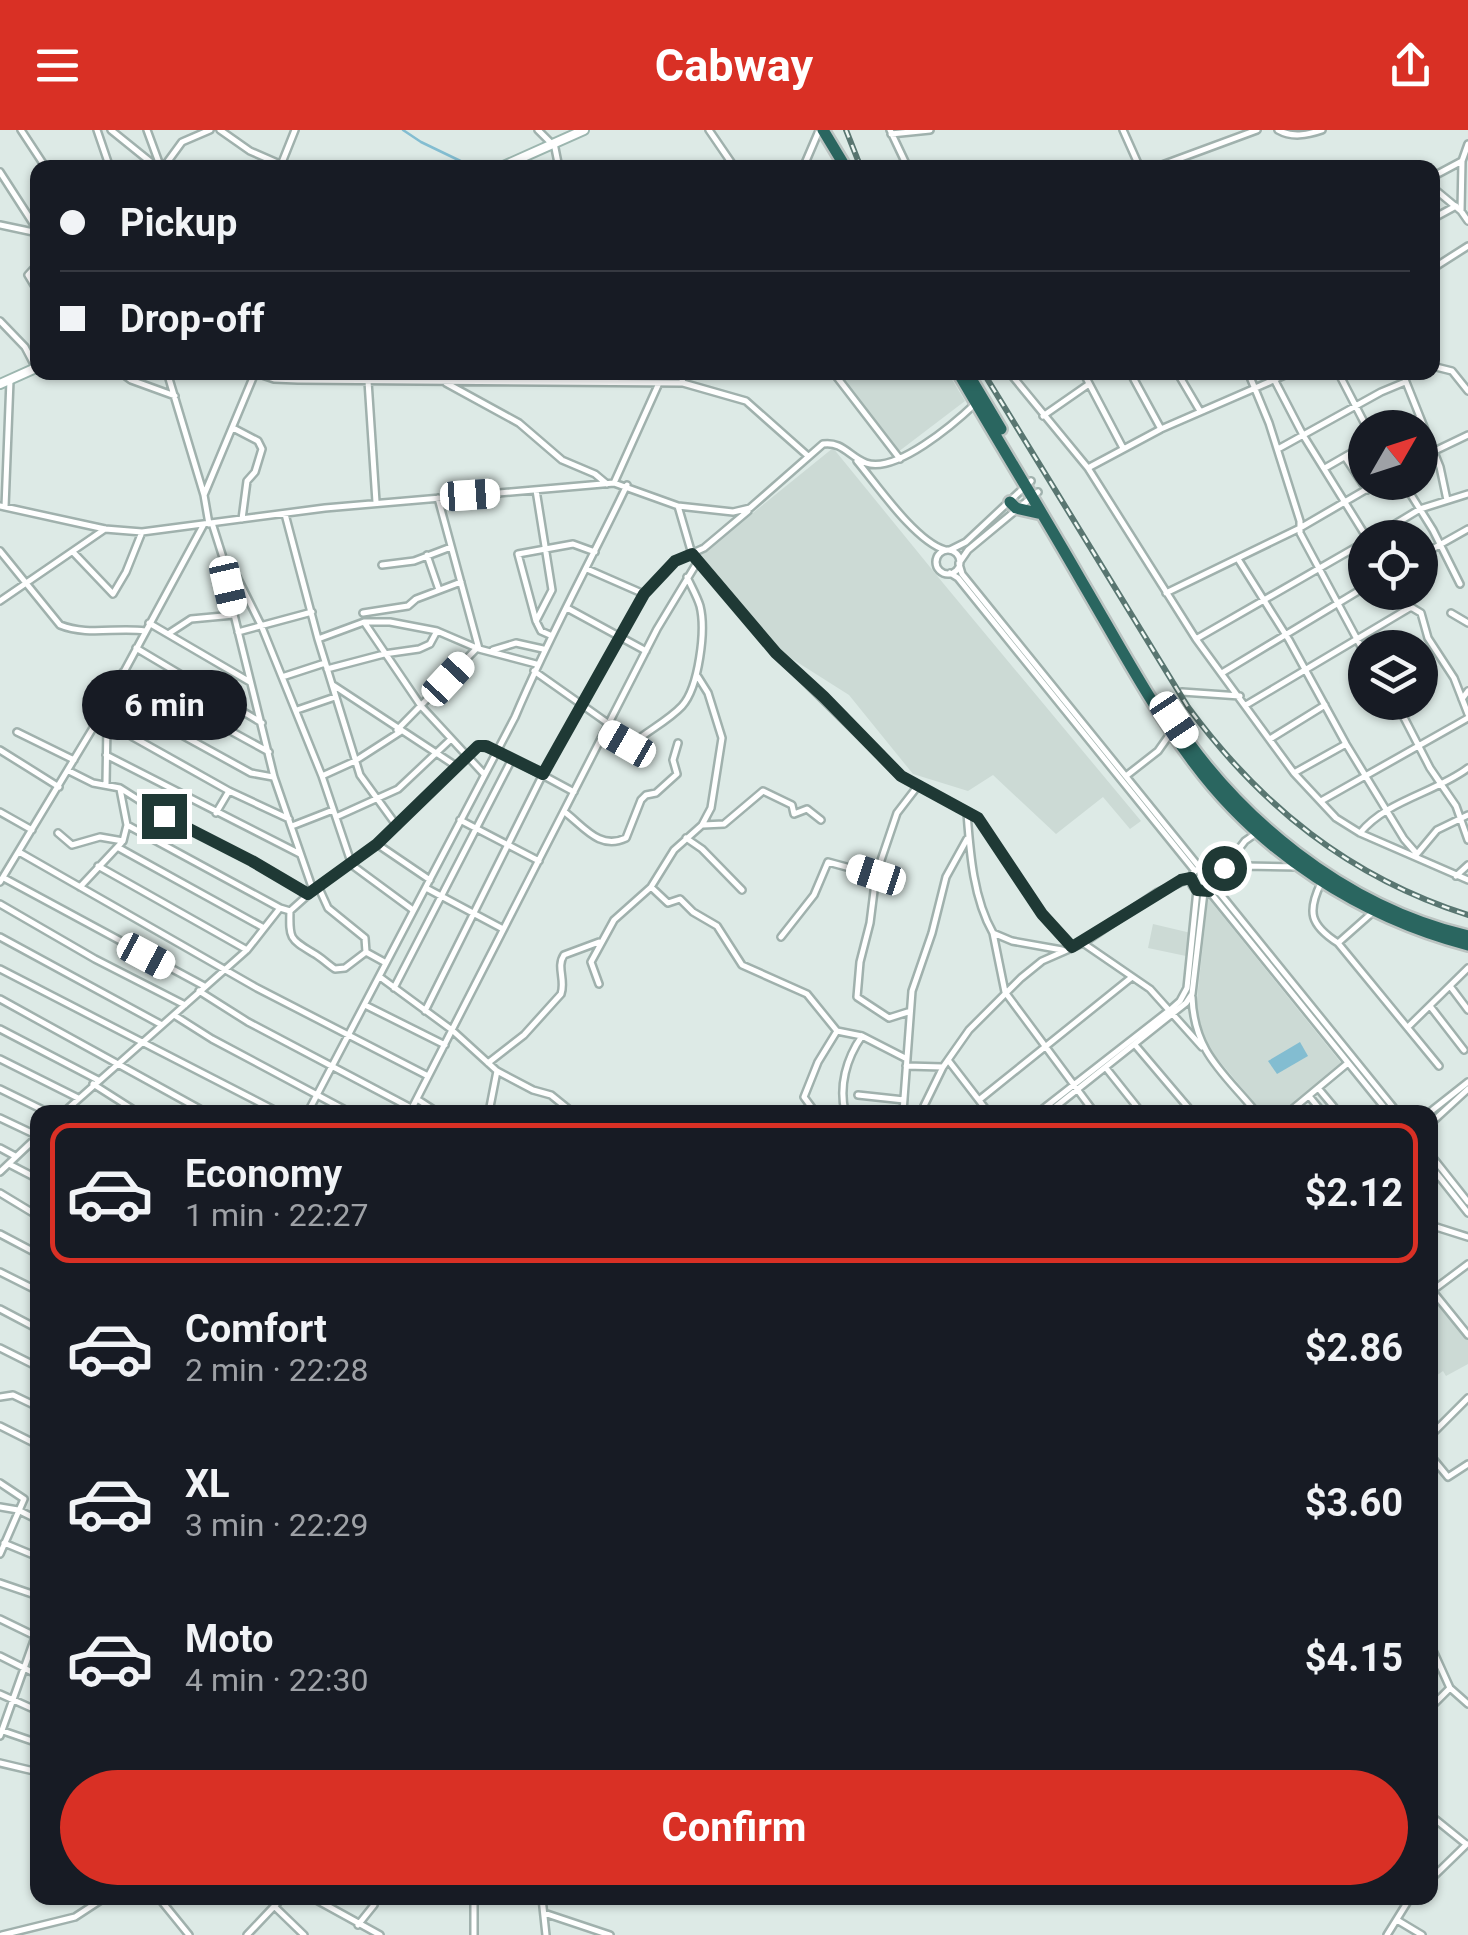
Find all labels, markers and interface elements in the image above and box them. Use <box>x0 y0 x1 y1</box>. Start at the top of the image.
icon: menu <box>30 38 85 93</box>
icon: share <box>1383 38 1438 93</box>
text: Cabway <box>655 39 813 92</box>
text: Pickup <box>120 201 237 245</box>
text: Drop-off <box>120 297 265 341</box>
north arrow <box>1348 410 1438 500</box>
map controls <box>1348 410 1438 720</box>
car <box>439 478 501 512</box>
button: locate <box>1348 520 1438 610</box>
car <box>207 553 249 619</box>
button: layers <box>1348 630 1438 720</box>
car <box>417 647 479 711</box>
callout: 6 min <box>81 671 246 741</box>
text: 6 min <box>124 686 205 724</box>
car <box>1145 687 1203 753</box>
car <box>594 716 660 772</box>
route end <box>142 794 187 839</box>
route start <box>1202 846 1247 891</box>
car <box>843 851 909 899</box>
car <box>112 929 180 983</box>
icon: car <box>65 1148 155 1238</box>
text: Economy <box>185 1152 342 1196</box>
text: $2.12 <box>1305 1171 1403 1215</box>
text: 1 min · 22:27 <box>185 1196 368 1234</box>
icon: car <box>65 1303 155 1393</box>
text: Comfort <box>185 1307 327 1351</box>
text: $2.86 <box>1305 1326 1403 1370</box>
text: 2 min · 22:28 <box>185 1351 368 1389</box>
icon: car <box>65 1458 155 1548</box>
text: XL <box>185 1462 230 1506</box>
text: $3.60 <box>1305 1481 1403 1525</box>
text: 3 min · 22:29 <box>185 1506 368 1544</box>
icon: car <box>65 1613 155 1703</box>
text: Moto <box>185 1617 274 1661</box>
text: $4.15 <box>1305 1636 1403 1680</box>
text: 4 min · 22:30 <box>185 1661 368 1699</box>
button: Confirm <box>60 1770 1408 1885</box>

